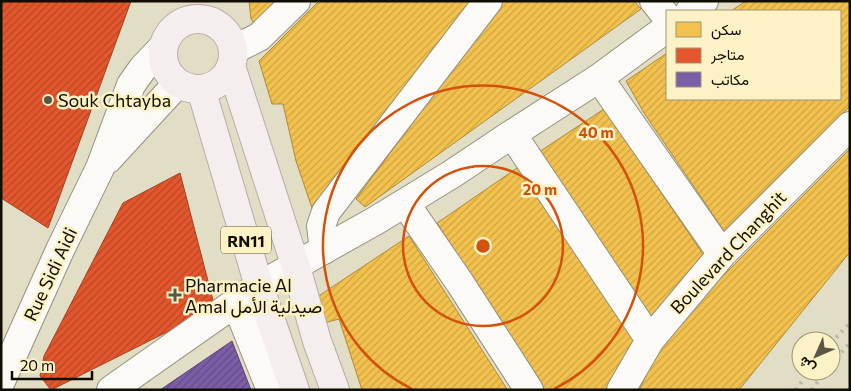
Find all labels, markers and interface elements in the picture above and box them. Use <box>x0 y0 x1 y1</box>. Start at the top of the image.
legend <box>666 10 841 100</box>
text: سكن <box>711 20 741 40</box>
text: متاجر <box>710 45 745 64</box>
text: مكاتب <box>711 70 749 89</box>
place label: Souk Chtayba <box>58 89 171 111</box>
marker: Souk Chtayba <box>42 94 54 106</box>
text: 40 m <box>578 123 614 141</box>
text: 20 m <box>523 180 557 198</box>
street label: Boulevard Changhit <box>665 186 791 318</box>
street label: Rue Sidi Aidi <box>19 224 81 324</box>
road number: RN11 <box>221 226 271 254</box>
centre of rings <box>474 237 492 255</box>
place label: Pharmacie Al Amal صيدلية الأمل <box>185 274 322 318</box>
marker: Pharmacie Al Amal صيدلية الأمل <box>169 289 181 301</box>
north arrow <box>791 331 841 381</box>
scale bar <box>12 348 92 380</box>
text: ش <box>794 353 819 378</box>
text: 20 m <box>20 356 54 374</box>

